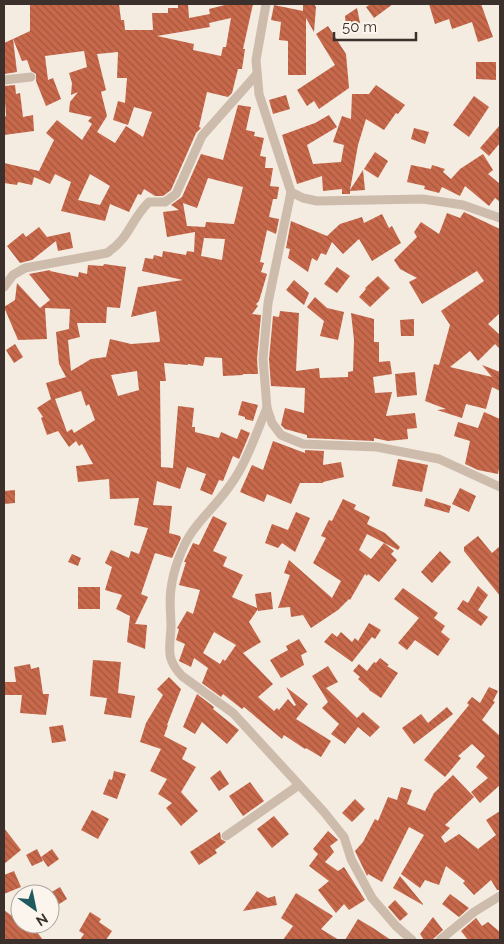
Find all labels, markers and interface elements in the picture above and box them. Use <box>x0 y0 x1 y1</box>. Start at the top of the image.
scale bar <box>334 10 416 42</box>
text: 50 m <box>342 18 377 36</box>
north arrow <box>10 884 60 934</box>
text: N <box>33 910 51 930</box>

